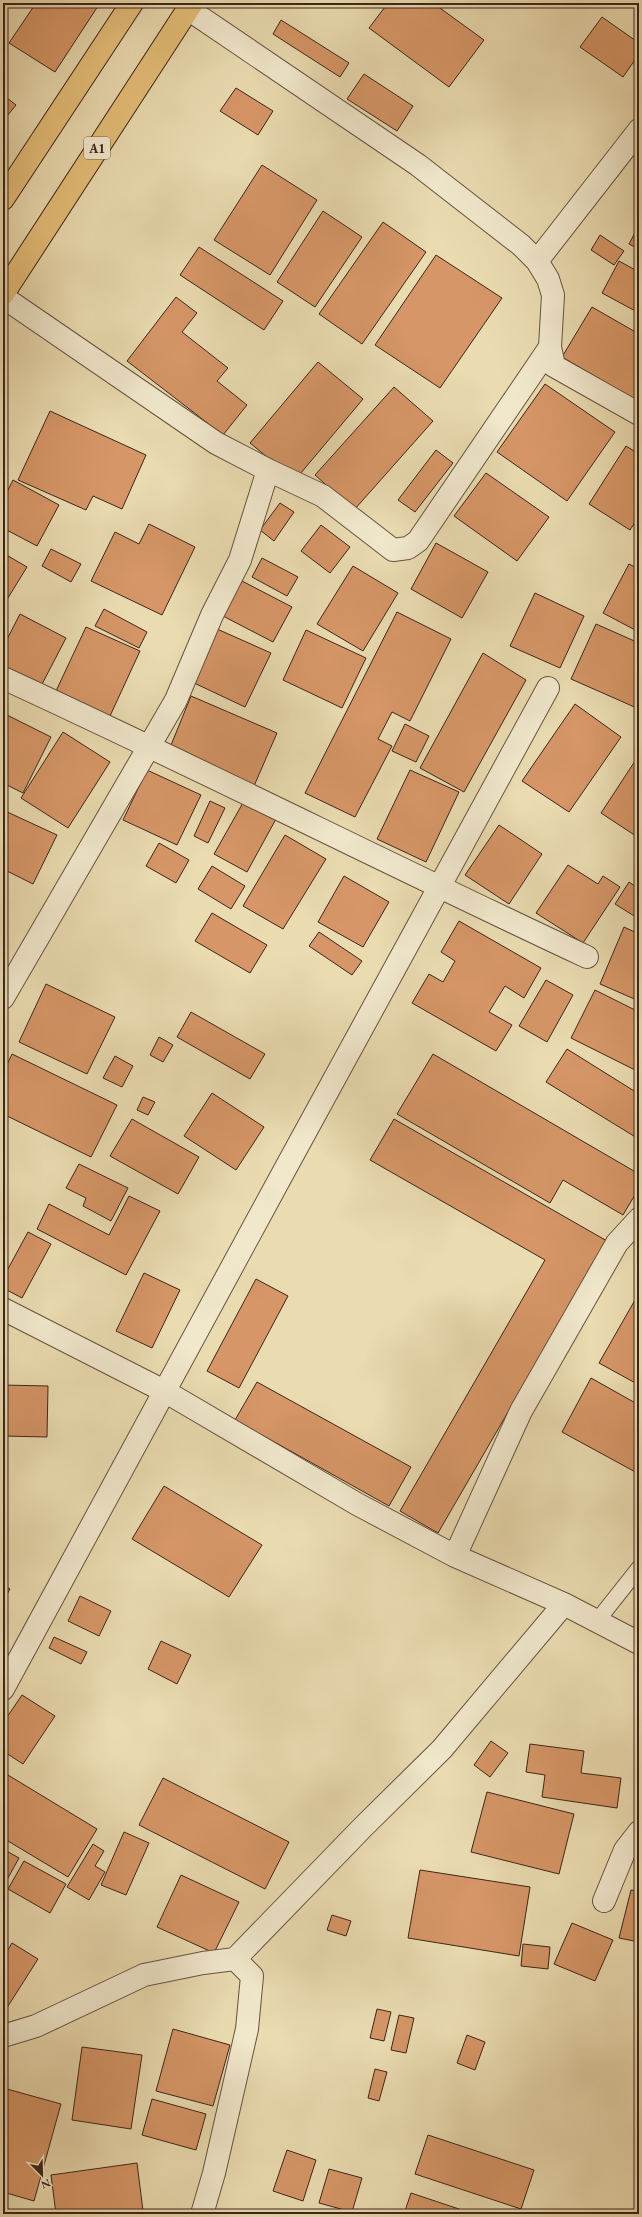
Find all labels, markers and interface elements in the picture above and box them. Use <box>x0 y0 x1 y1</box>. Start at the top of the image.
road number: A1 <box>84 137 110 159</box>
north arrow <box>22 2155 62 2195</box>
text: N <box>39 2176 53 2192</box>

